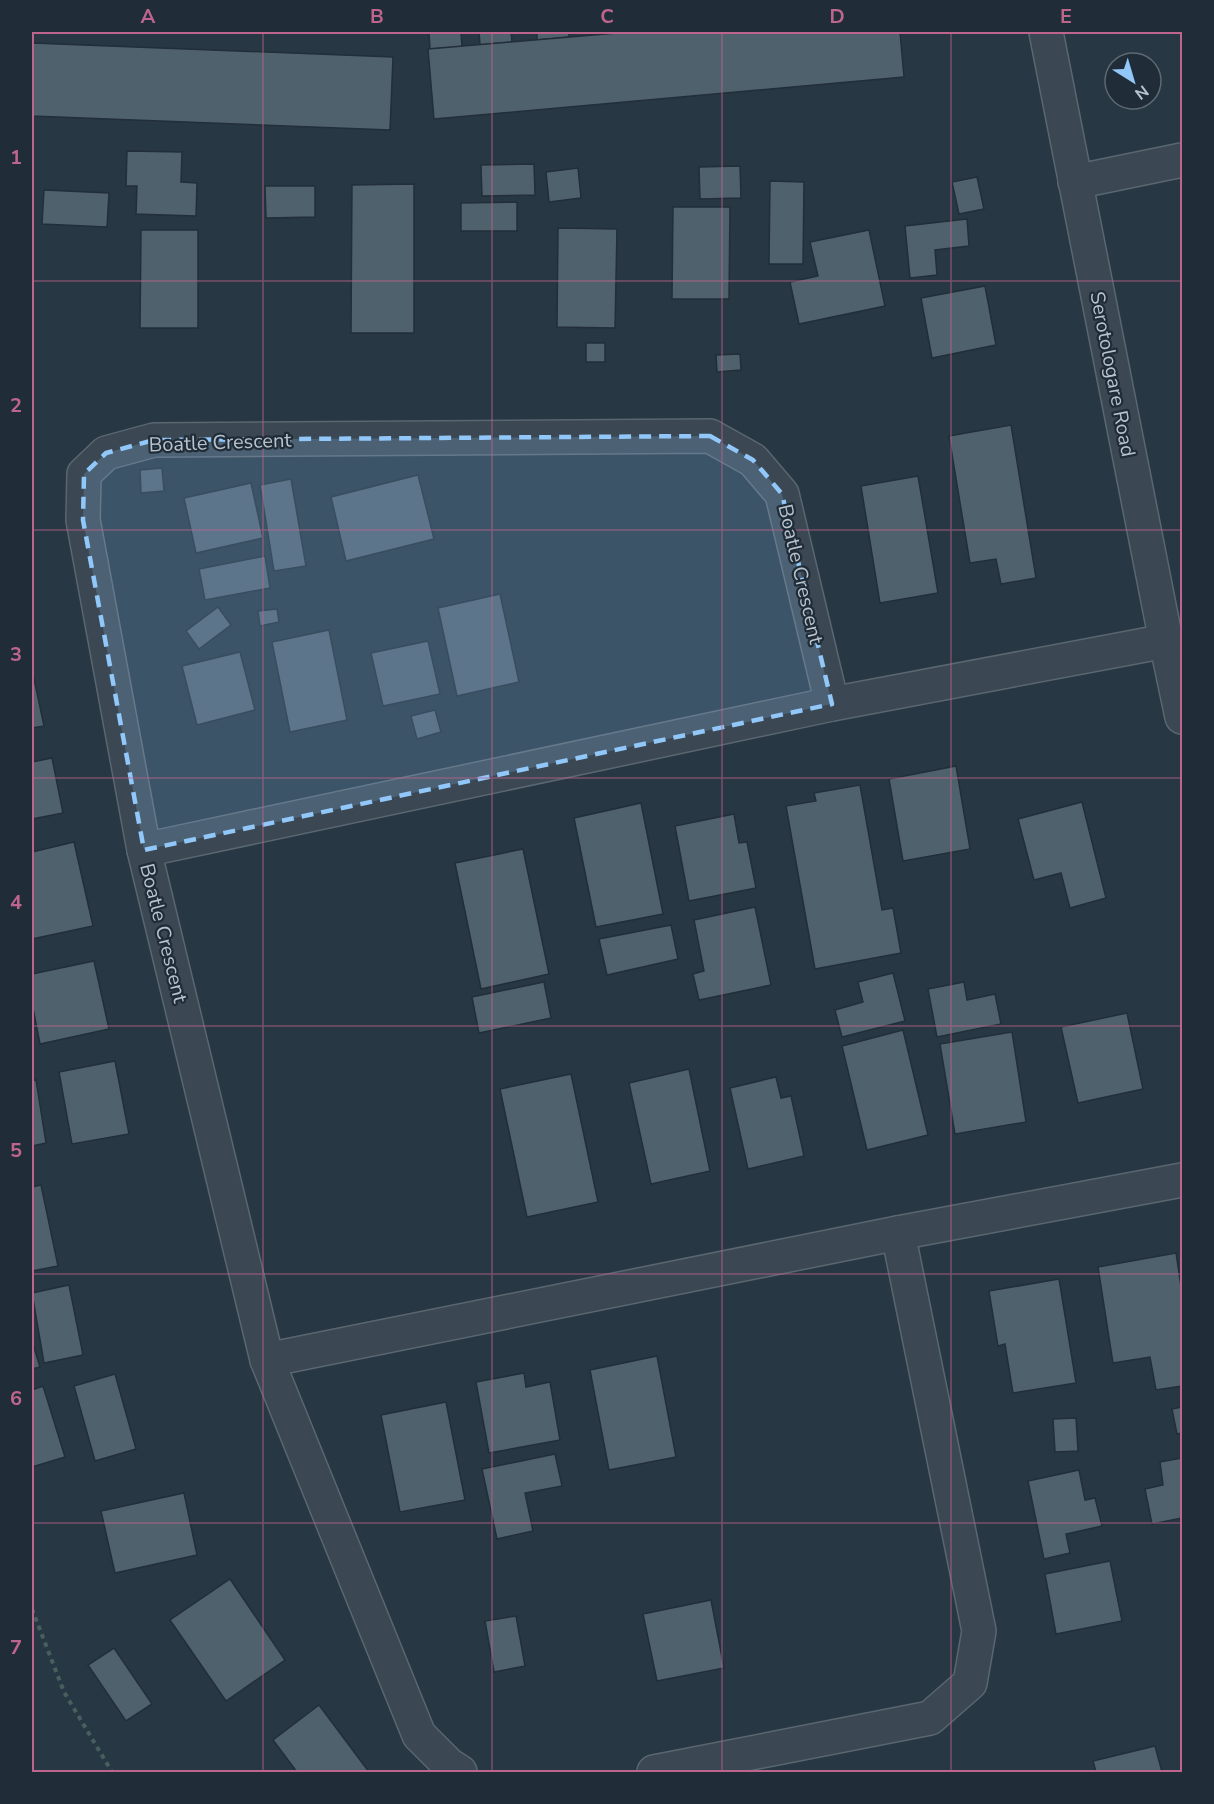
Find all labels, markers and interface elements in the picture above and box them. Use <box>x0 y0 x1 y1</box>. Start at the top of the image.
text: A <box>141 3 156 30</box>
text: B <box>370 3 384 30</box>
text: C <box>600 3 614 30</box>
text: D <box>829 3 845 30</box>
text: E <box>1060 3 1072 30</box>
north arrow <box>1103 51 1163 111</box>
text: N <box>1130 80 1153 105</box>
text: 1 <box>10 144 22 171</box>
street label: Serotologare Road <box>1083 289 1142 459</box>
text: 2 <box>10 392 22 419</box>
street label: Boatle Crescent <box>148 426 293 458</box>
street label: Boatle Crescent <box>771 502 830 648</box>
text: 3 <box>10 641 22 668</box>
street label: Boatle Crescent <box>133 861 194 1007</box>
text: 4 <box>10 889 22 916</box>
text: 5 <box>10 1137 22 1164</box>
text: 6 <box>10 1385 22 1412</box>
text: 7 <box>10 1634 22 1661</box>

